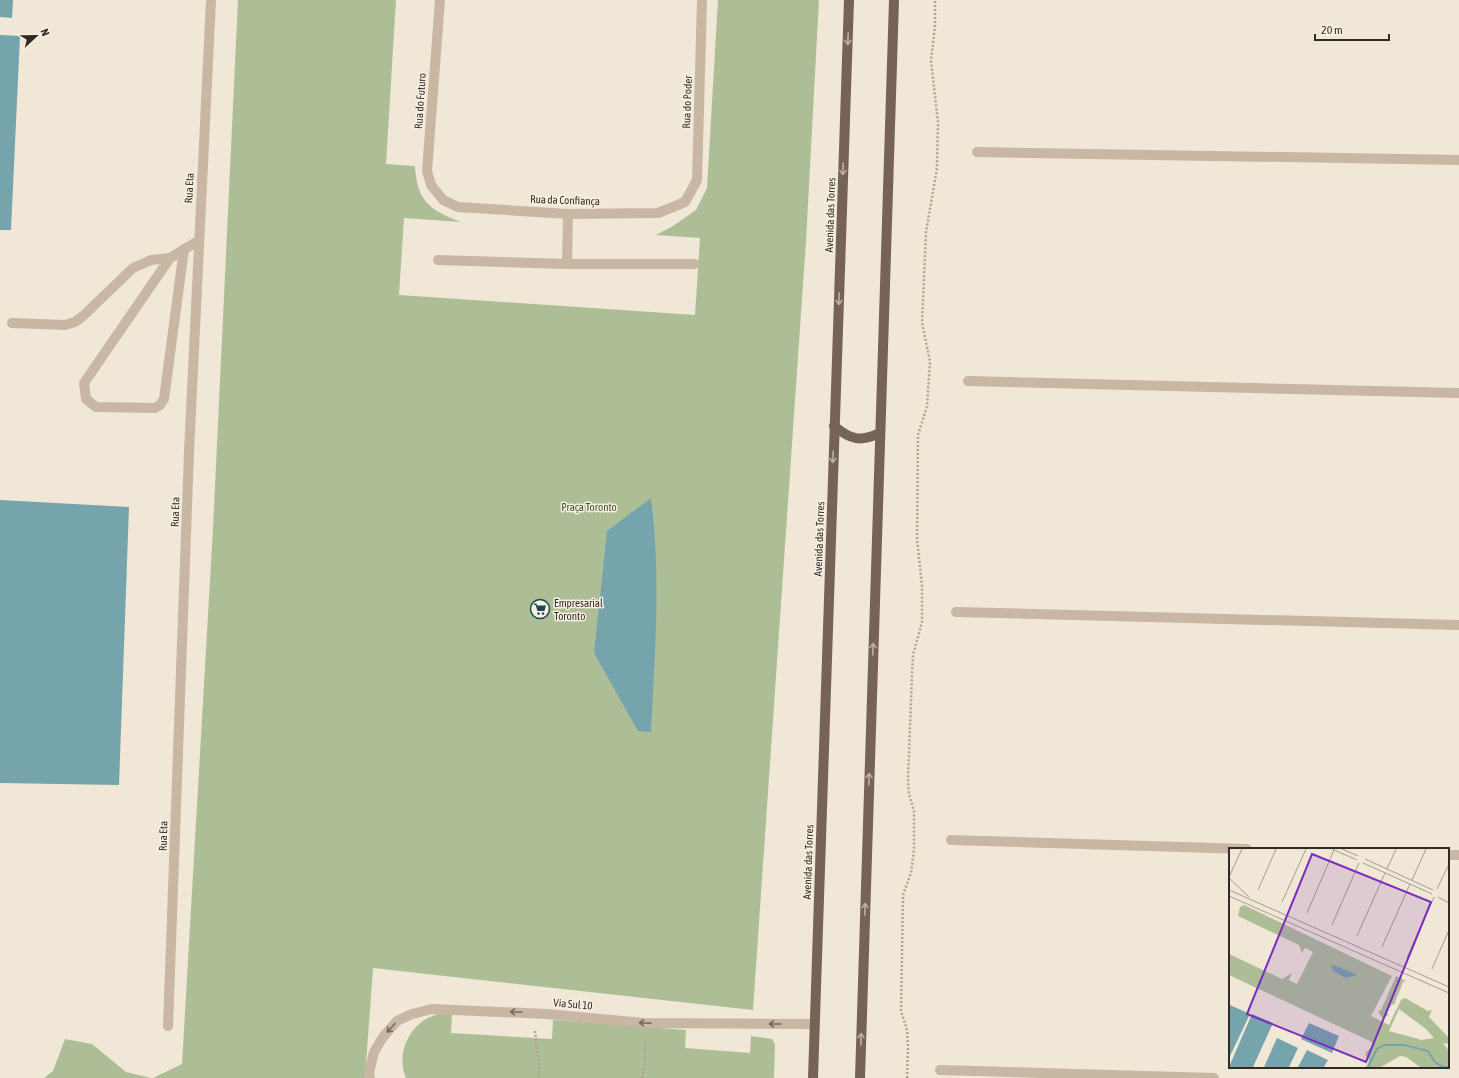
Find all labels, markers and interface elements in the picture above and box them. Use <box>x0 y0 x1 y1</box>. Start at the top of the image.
north arrow <box>16 16 56 56</box>
scale bar <box>1315 16 1389 42</box>
text: 20 m <box>1321 23 1343 37</box>
text: N <box>38 27 52 38</box>
one-way arrow <box>844 32 852 45</box>
street label: Rua do Futuro <box>412 73 428 129</box>
street label: Rua do Poder <box>680 74 694 129</box>
one-way arrow <box>840 162 847 175</box>
street label: Rua Eta <box>182 173 196 203</box>
street label: Avenida das Torres <box>823 177 837 253</box>
street label: Rua da Confiança <box>530 193 600 207</box>
one-way arrow <box>835 292 843 305</box>
one-way arrow <box>830 450 837 463</box>
street label: Rua Eta <box>168 497 182 527</box>
park label: Praça Toronto <box>561 501 617 513</box>
street label: Avenida das Torres <box>812 501 826 577</box>
place label: Empresarial Toronto <box>554 597 603 622</box>
supermarket icon: Empresarial Toronto <box>529 598 551 620</box>
one-way arrow <box>869 643 877 656</box>
one-way arrow <box>865 773 873 786</box>
street label: Rua Eta <box>156 821 170 851</box>
street label: Avenida das Torres <box>801 824 815 900</box>
inset map <box>1229 848 1449 1068</box>
one-way arrow <box>861 903 869 916</box>
street label: Via Sul 10 <box>553 996 593 1012</box>
one-way arrow <box>510 1009 523 1016</box>
one-way arrow <box>639 1019 652 1026</box>
one-way arrow <box>769 1020 782 1028</box>
one-way arrow <box>386 1023 396 1033</box>
one-way arrow <box>857 1033 865 1046</box>

